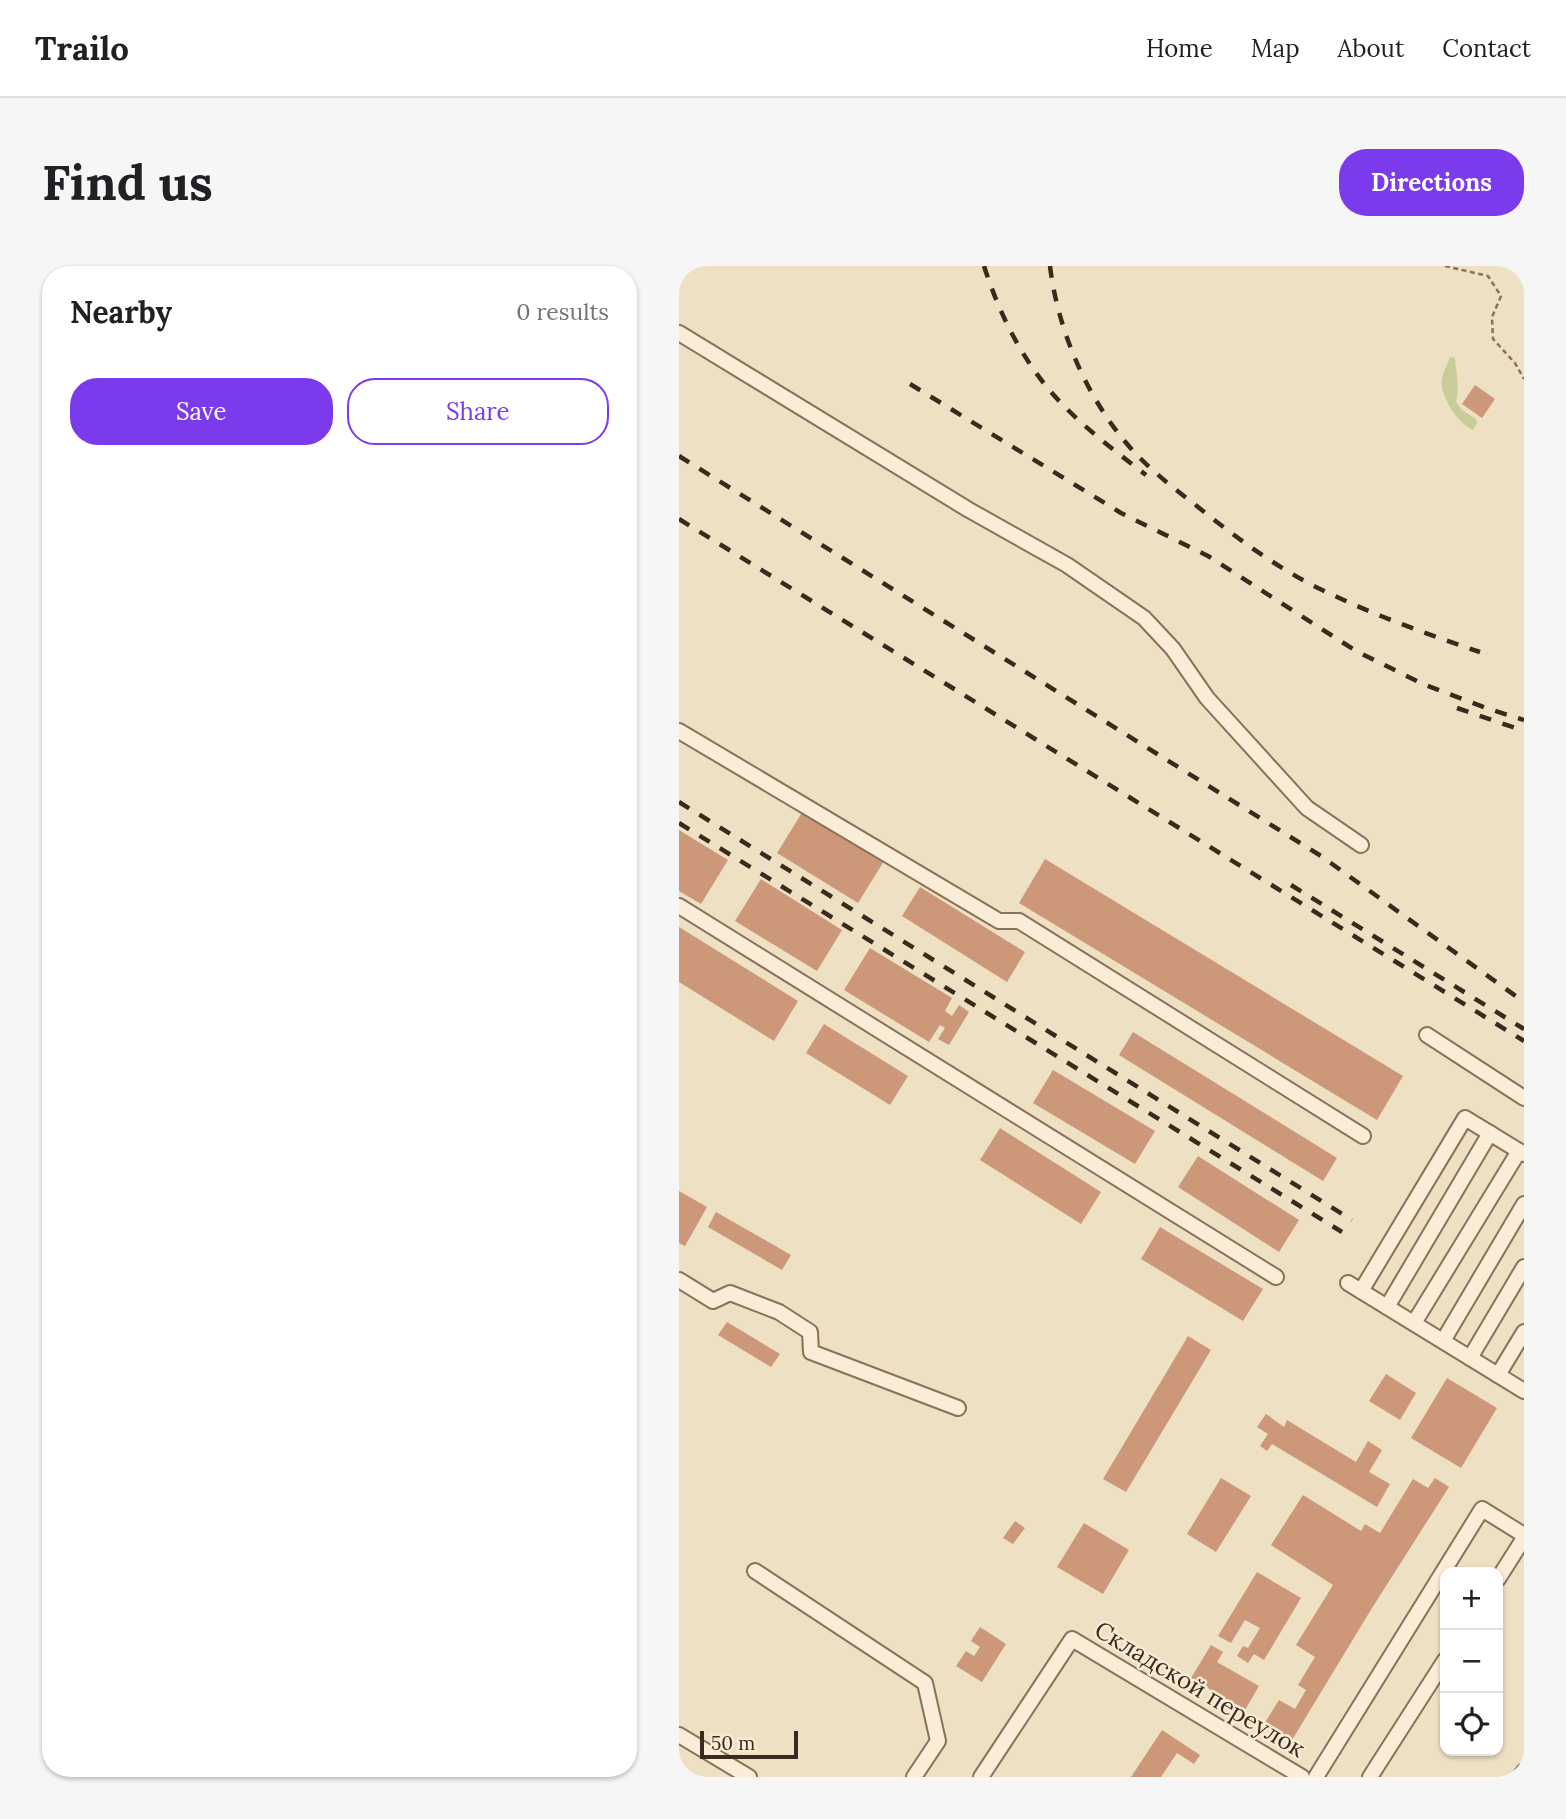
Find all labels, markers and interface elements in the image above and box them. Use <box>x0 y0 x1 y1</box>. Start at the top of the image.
text: Trailo <box>35 27 129 69</box>
text: Home <box>1146 33 1213 64</box>
text: Map <box>1251 33 1300 64</box>
text: About <box>1338 33 1404 64</box>
text: Contact <box>1442 33 1531 64</box>
button: Directions <box>1339 149 1524 216</box>
text: Find us <box>42 151 213 213</box>
text: Nearby <box>70 293 172 331</box>
text: 0 results <box>516 297 609 326</box>
button: Save <box>70 378 333 445</box>
button: Share <box>347 378 609 445</box>
map controls <box>1440 1567 1503 1756</box>
button: + <box>1440 1567 1503 1630</box>
street label: Складской переулок <box>1089 1614 1311 1764</box>
button: − <box>1440 1630 1503 1693</box>
button: locate <box>1440 1693 1503 1756</box>
scale bar <box>700 1728 798 1760</box>
text: 50 m <box>711 1731 755 1755</box>

